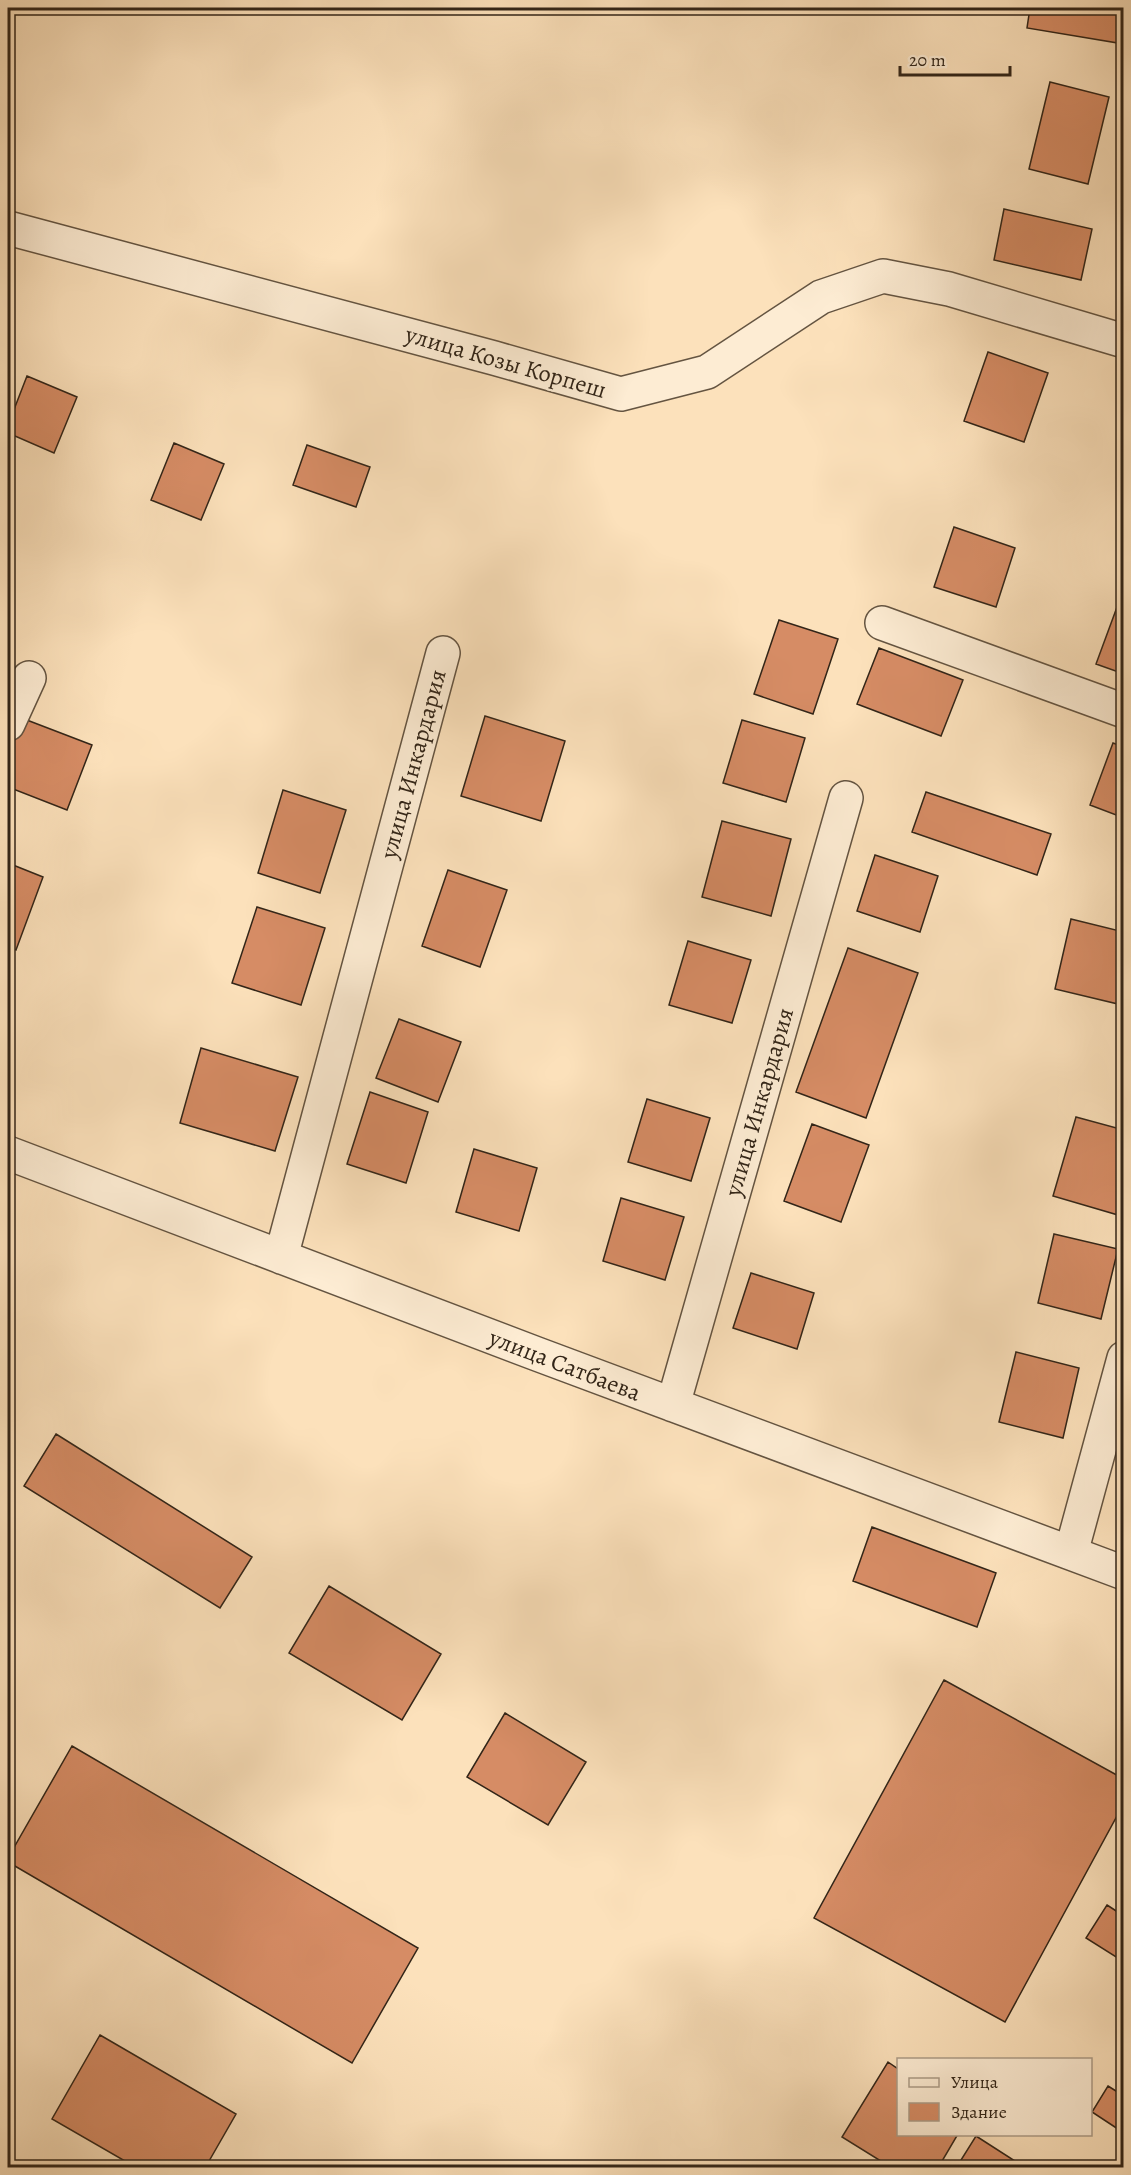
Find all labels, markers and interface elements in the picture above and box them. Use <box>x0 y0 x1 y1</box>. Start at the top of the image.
scale bar <box>900 39 1010 77</box>
text: 20 m <box>909 48 946 72</box>
street label: улица Козы Корпеш <box>401 318 610 406</box>
street label: улица Инкардария <box>372 666 454 863</box>
street label: улица Инкардария <box>717 1004 801 1201</box>
street label: улица Сатбаева <box>484 1321 645 1409</box>
legend <box>897 2058 1092 2136</box>
text: Улица <box>951 2070 999 2094</box>
text: Здание <box>951 2100 1007 2124</box>

